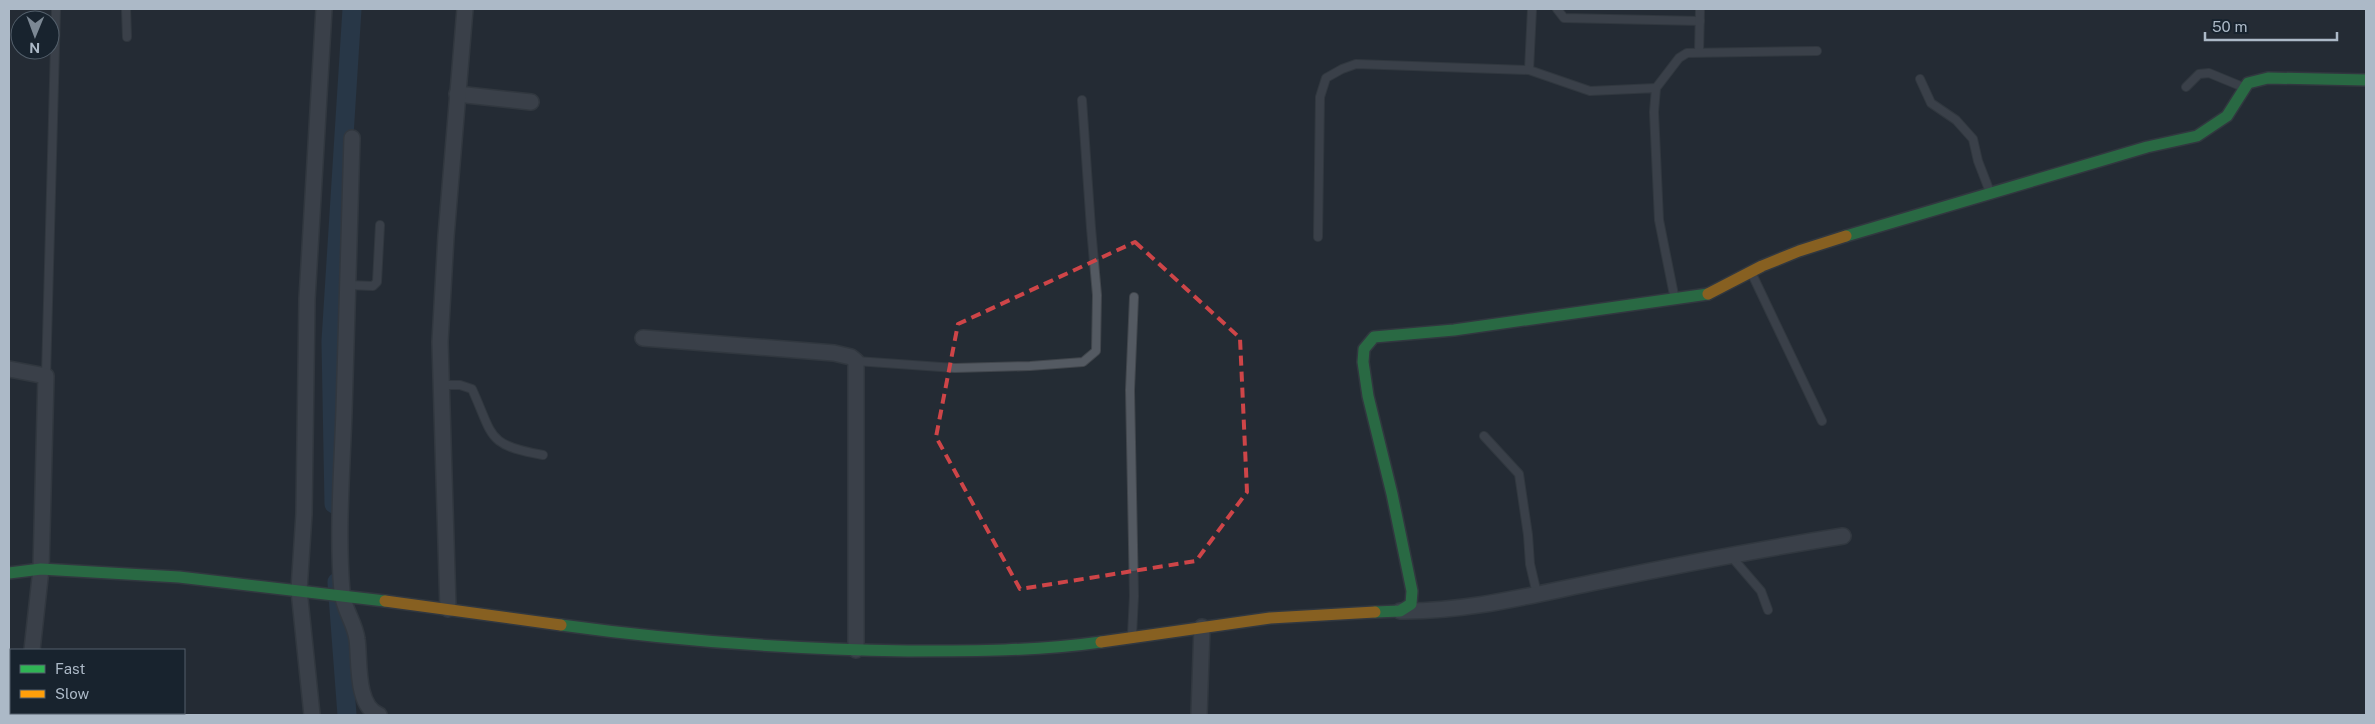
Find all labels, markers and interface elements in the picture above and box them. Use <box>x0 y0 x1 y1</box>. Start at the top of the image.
north arrow <box>10 10 60 60</box>
scale bar <box>2205 10 2338 42</box>
text: 50 m <box>2212 18 2247 35</box>
text: N <box>29 40 40 56</box>
legend <box>10 649 185 714</box>
text: Fast <box>55 660 85 677</box>
text: Slow <box>55 685 90 702</box>

